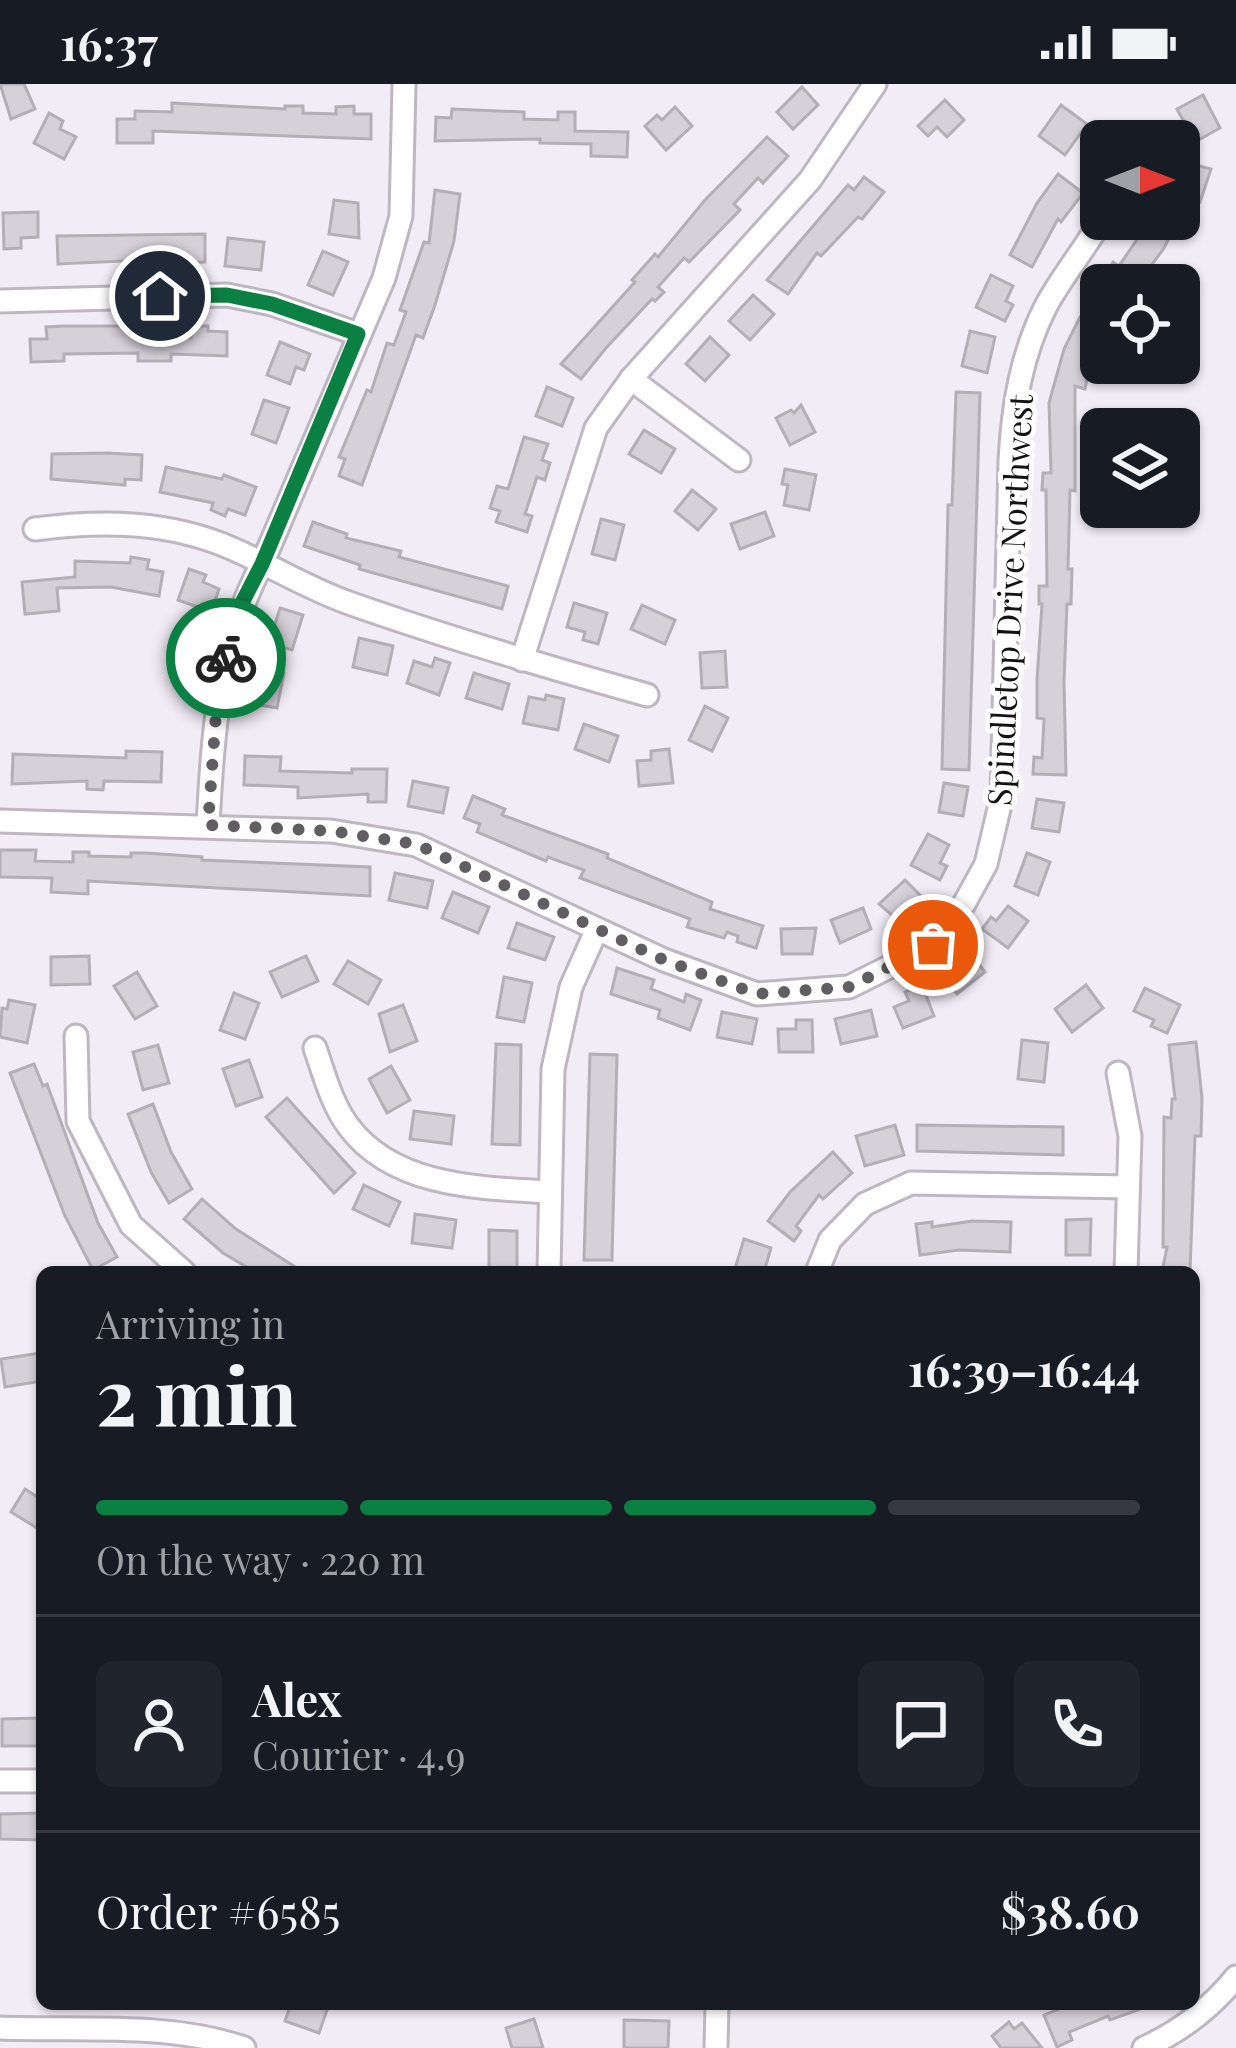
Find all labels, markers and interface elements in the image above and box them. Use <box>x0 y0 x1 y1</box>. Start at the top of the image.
text: 16:37 <box>60 12 158 72</box>
north arrow <box>1080 120 1200 240</box>
map controls <box>1080 120 1200 528</box>
pin <box>109 245 211 347</box>
icon: home <box>127 263 193 329</box>
button: locate <box>1080 264 1200 384</box>
street label: Spindletop Drive Northwest <box>975 392 1041 807</box>
button: layers <box>1080 408 1200 528</box>
courier <box>166 598 286 718</box>
icon: bike <box>193 625 259 691</box>
pin <box>882 894 984 996</box>
icon: bag <box>900 912 966 978</box>
text: Arriving in <box>96 1297 285 1349</box>
text: 16:39–16:44 <box>908 1338 1140 1398</box>
text: 2 min <box>96 1342 297 1446</box>
text: On the way · 220 m <box>96 1533 425 1585</box>
button: person <box>96 1661 222 1787</box>
button: chat <box>858 1661 984 1787</box>
button: phone <box>1014 1661 1140 1787</box>
text: Alex <box>252 1668 342 1728</box>
text: Courier · 4.9 <box>252 1728 466 1780</box>
text: Order #6585 <box>96 1880 340 1940</box>
text: $38.60 <box>1001 1880 1140 1940</box>

